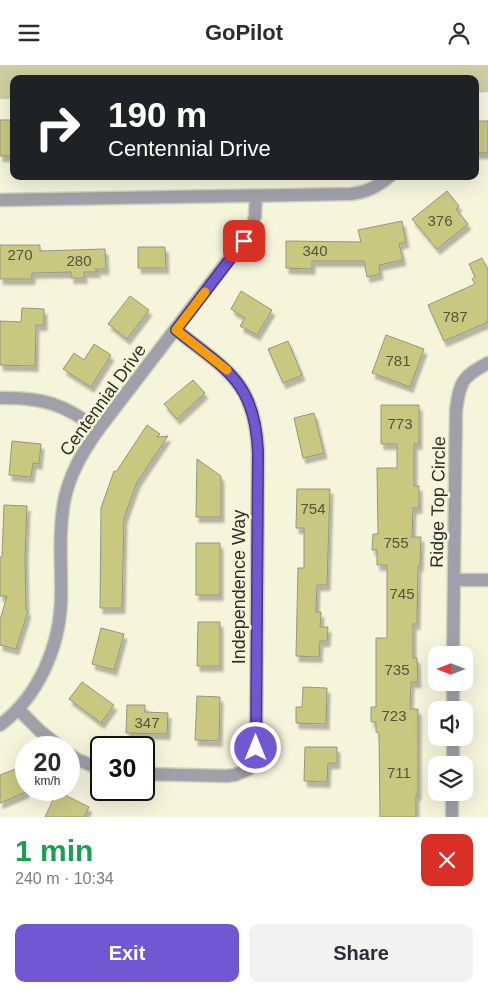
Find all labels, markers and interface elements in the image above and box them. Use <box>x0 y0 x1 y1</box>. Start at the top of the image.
icon: menu <box>15 19 43 47</box>
icon: person <box>445 19 473 47</box>
text: GoPilot <box>205 20 283 45</box>
icon: right <box>25 95 90 160</box>
text: 190 m <box>108 95 207 134</box>
text: Centennial Drive <box>108 136 271 161</box>
house number: 376 <box>427 212 453 229</box>
pin <box>223 220 265 262</box>
icon: arrive <box>230 227 258 255</box>
house number: 340 <box>302 242 328 259</box>
house number: 270 <box>7 246 33 263</box>
house number: 280 <box>66 252 92 269</box>
house number: 787 <box>442 308 468 325</box>
street label: Centennial Drive <box>56 340 150 460</box>
house number: 781 <box>385 352 411 369</box>
house number: 773 <box>387 415 413 432</box>
street label: Ridge Top Circle <box>427 436 449 568</box>
house number: 754 <box>300 500 326 517</box>
street label: Independence Way <box>229 510 249 664</box>
house number: 755 <box>383 534 409 551</box>
house number: 745 <box>389 585 415 602</box>
north arrow <box>428 646 472 691</box>
map controls <box>428 646 473 801</box>
house number: 735 <box>384 661 410 678</box>
button: sound <box>428 701 473 746</box>
house number: 723 <box>381 707 407 724</box>
house number: 347 <box>134 714 160 731</box>
position arrow <box>229 721 281 773</box>
speed limit sign: 30 <box>90 736 155 801</box>
text: 20 <box>34 748 61 776</box>
button: layers <box>428 756 473 801</box>
house number: 711 <box>387 764 411 781</box>
text: km/h <box>34 774 61 788</box>
text: 1 min <box>15 834 93 867</box>
button: close <box>421 834 473 886</box>
text: 240 m · 10:34 <box>15 870 114 887</box>
button: Exit <box>15 924 239 982</box>
button: Share <box>249 924 473 982</box>

